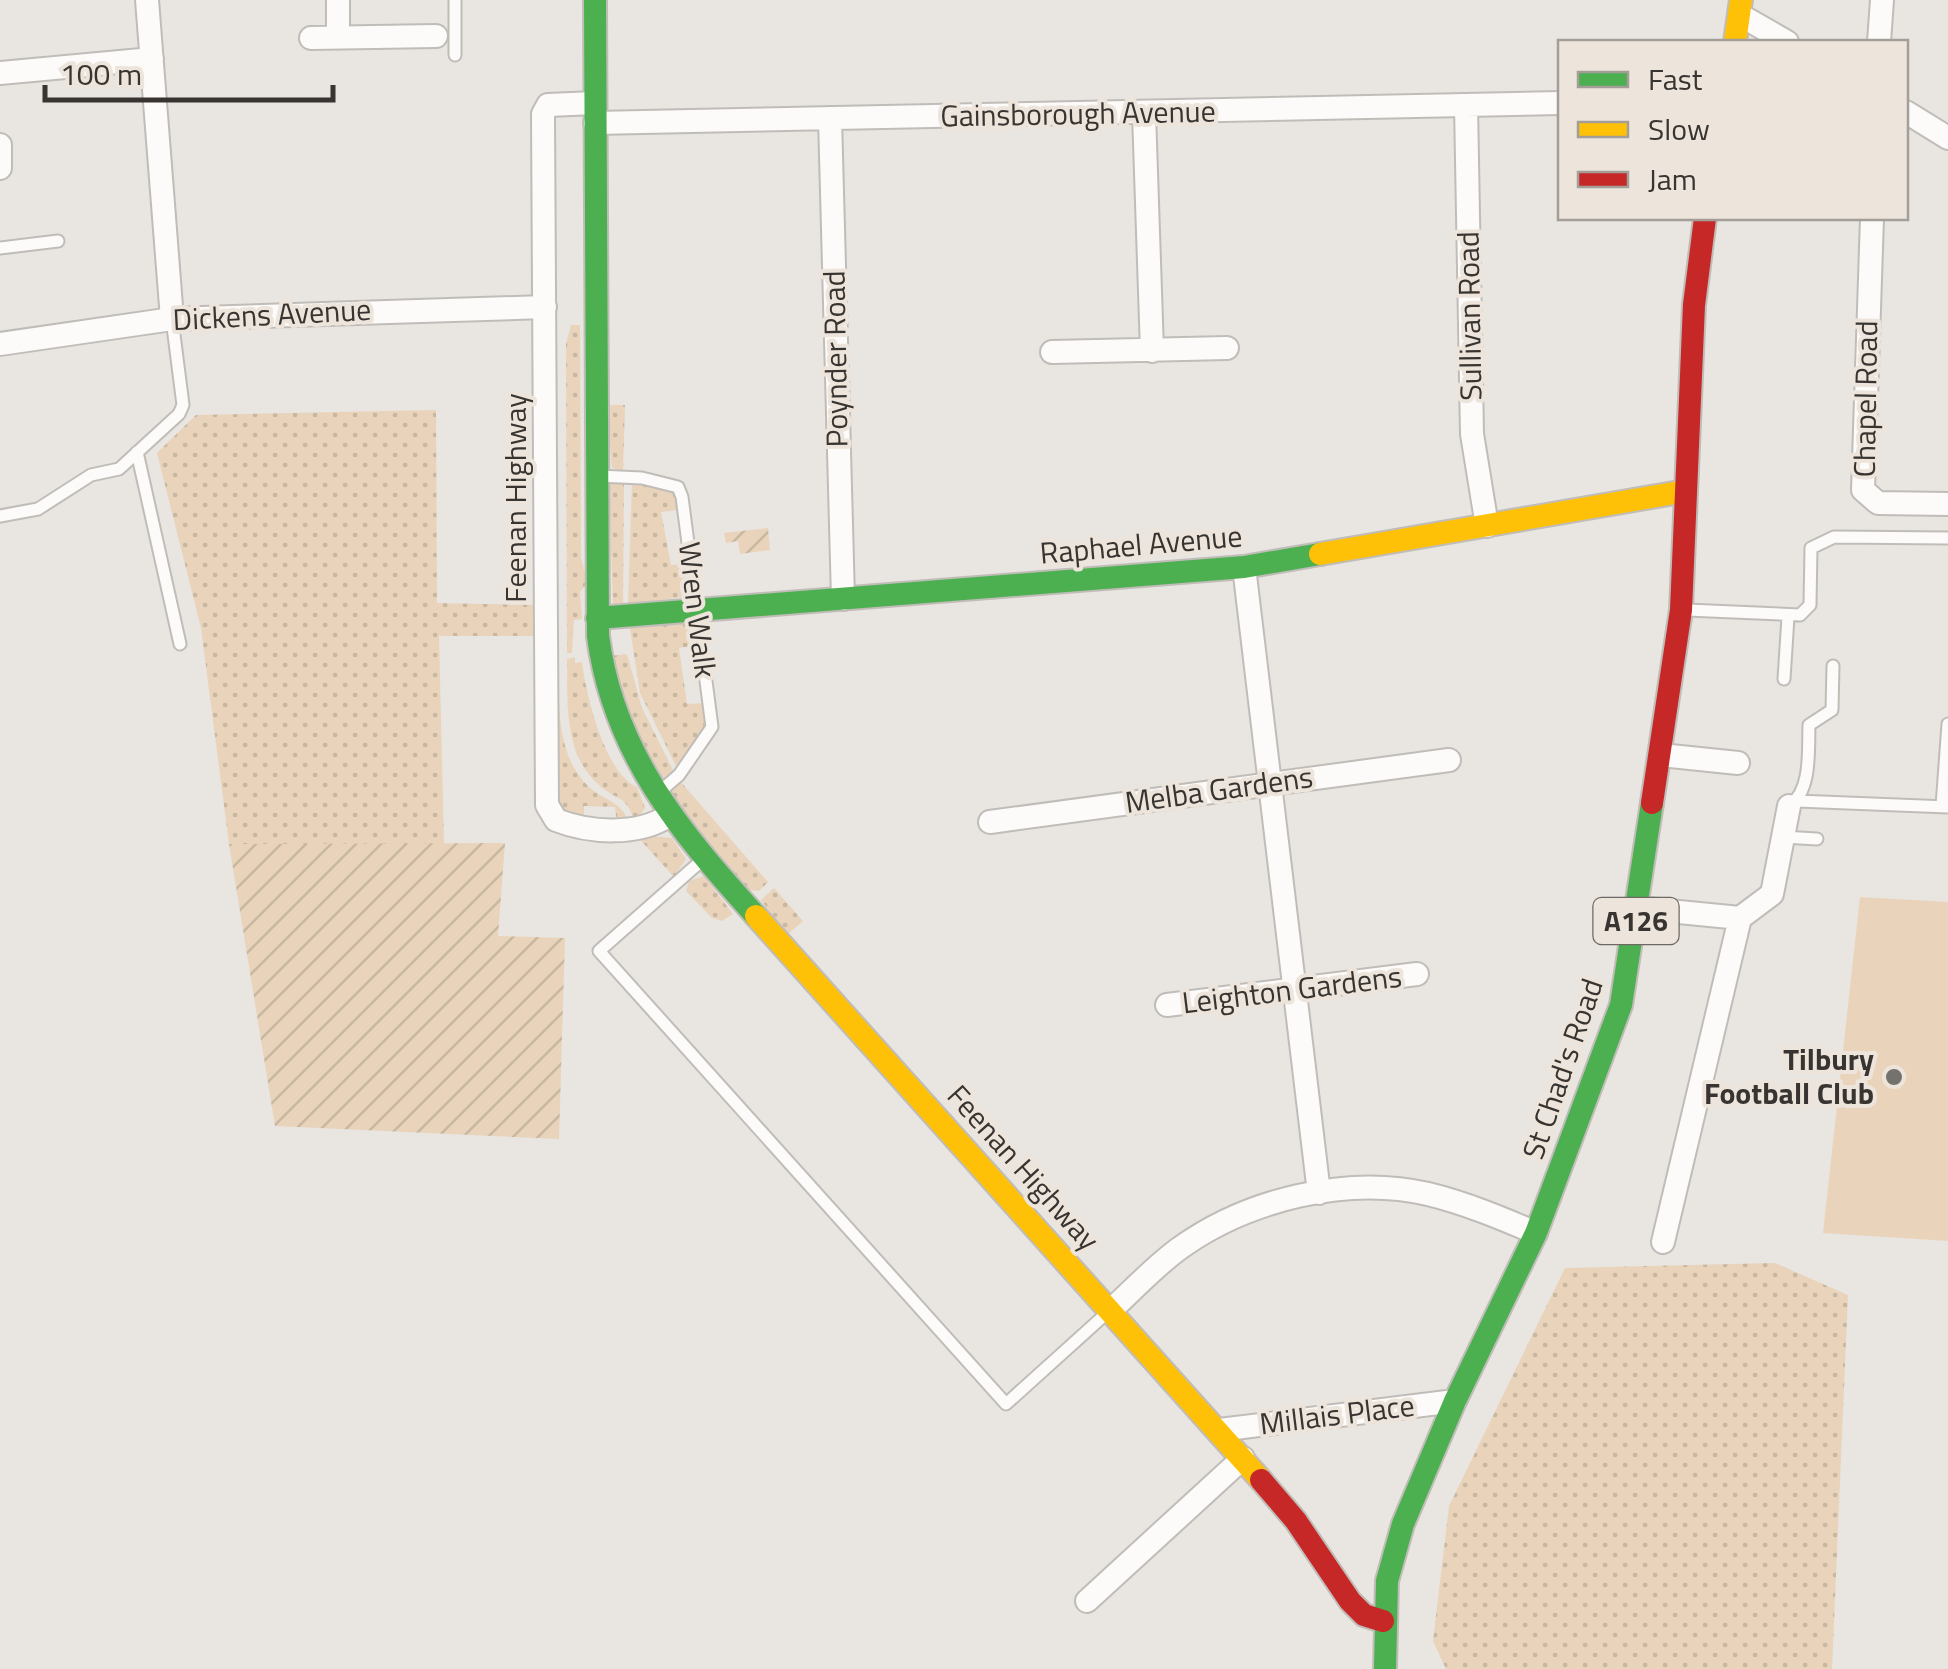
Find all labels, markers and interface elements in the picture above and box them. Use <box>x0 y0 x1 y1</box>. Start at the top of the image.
scale bar <box>45 40 332 102</box>
legend <box>1558 40 1908 220</box>
text: 100 m <box>60 51 142 97</box>
text: Fast <box>1648 56 1703 102</box>
street label: Gainsborough Avenue <box>940 88 1216 138</box>
text: Slow <box>1648 106 1710 152</box>
text: Jam <box>1648 156 1697 202</box>
street label: Sullivan Road <box>1445 231 1493 401</box>
street label: Poynder Road <box>810 270 860 448</box>
street label: Dickens Avenue <box>172 286 372 342</box>
street label: Chapel Road <box>1841 320 1889 478</box>
street label: Feenan Highway <box>492 393 538 603</box>
street label: Raphael Avenue <box>1038 512 1244 576</box>
street label: Wren Walk <box>667 539 729 680</box>
street label: Melba Gardens <box>1122 753 1316 825</box>
road number: A126 <box>1594 898 1678 944</box>
street label: Leighton Gardens <box>1179 953 1404 1025</box>
street label: St Chad's Road <box>1510 972 1614 1165</box>
place label: Tilbury Football Club <box>1704 1036 1874 1116</box>
marker: Tilbury Football Club <box>1883 1066 1905 1088</box>
street label: Feenan Highway <box>937 1074 1111 1261</box>
street label: Millais Place <box>1257 1382 1417 1446</box>

